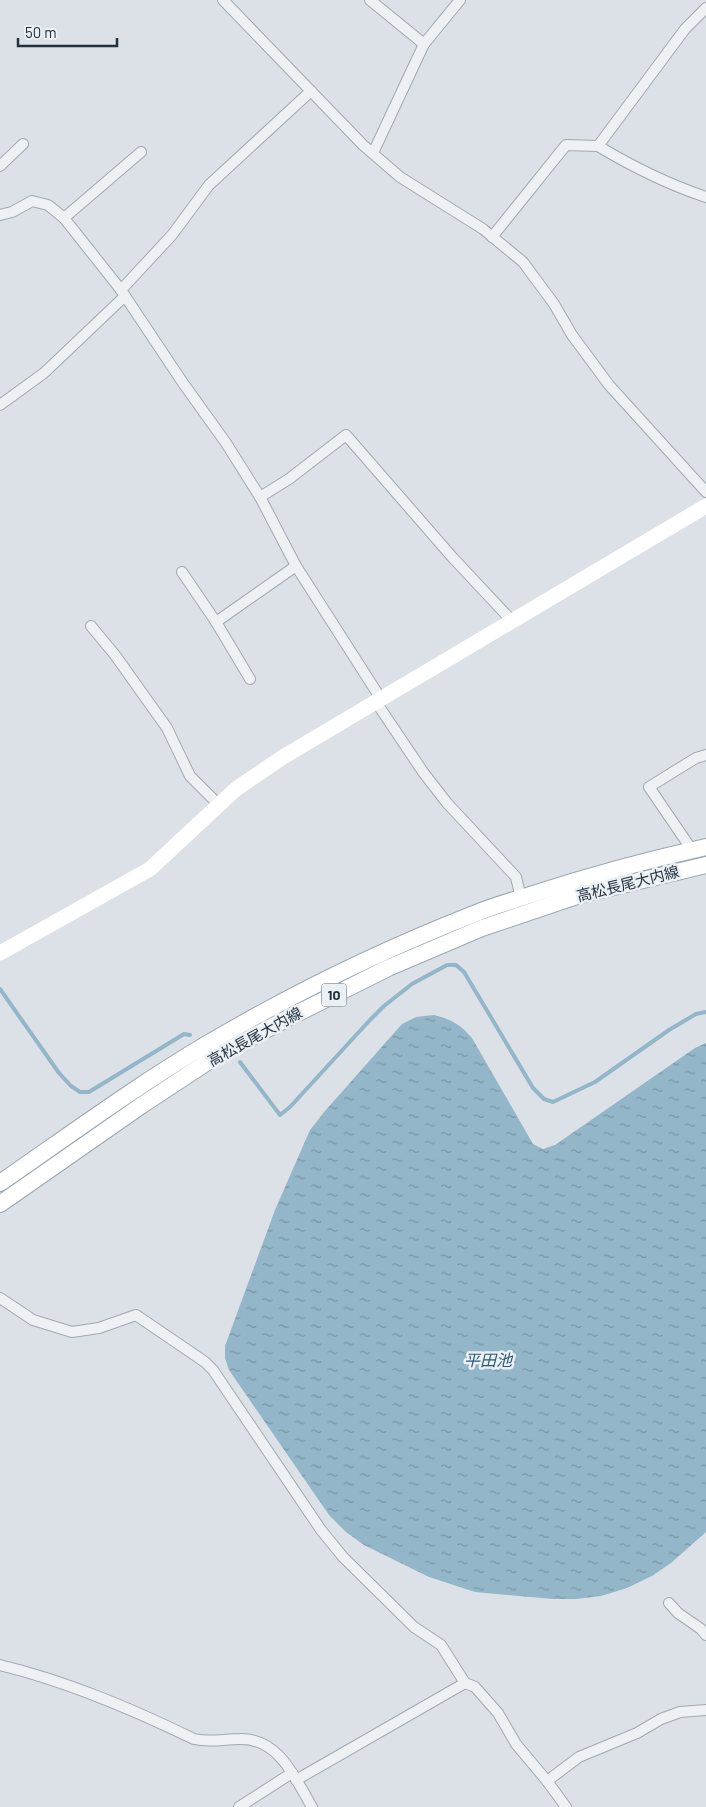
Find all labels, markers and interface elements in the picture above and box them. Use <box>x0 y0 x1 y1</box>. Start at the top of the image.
scale bar <box>18 15 116 47</box>
text: 50 m <box>25 23 57 41</box>
street label: 高松長尾大内線 <box>575 862 681 904</box>
road number: 10 <box>322 984 346 1006</box>
street label: 高松長尾大内線 <box>204 1003 305 1069</box>
water label: 平田池 <box>464 1350 514 1369</box>

